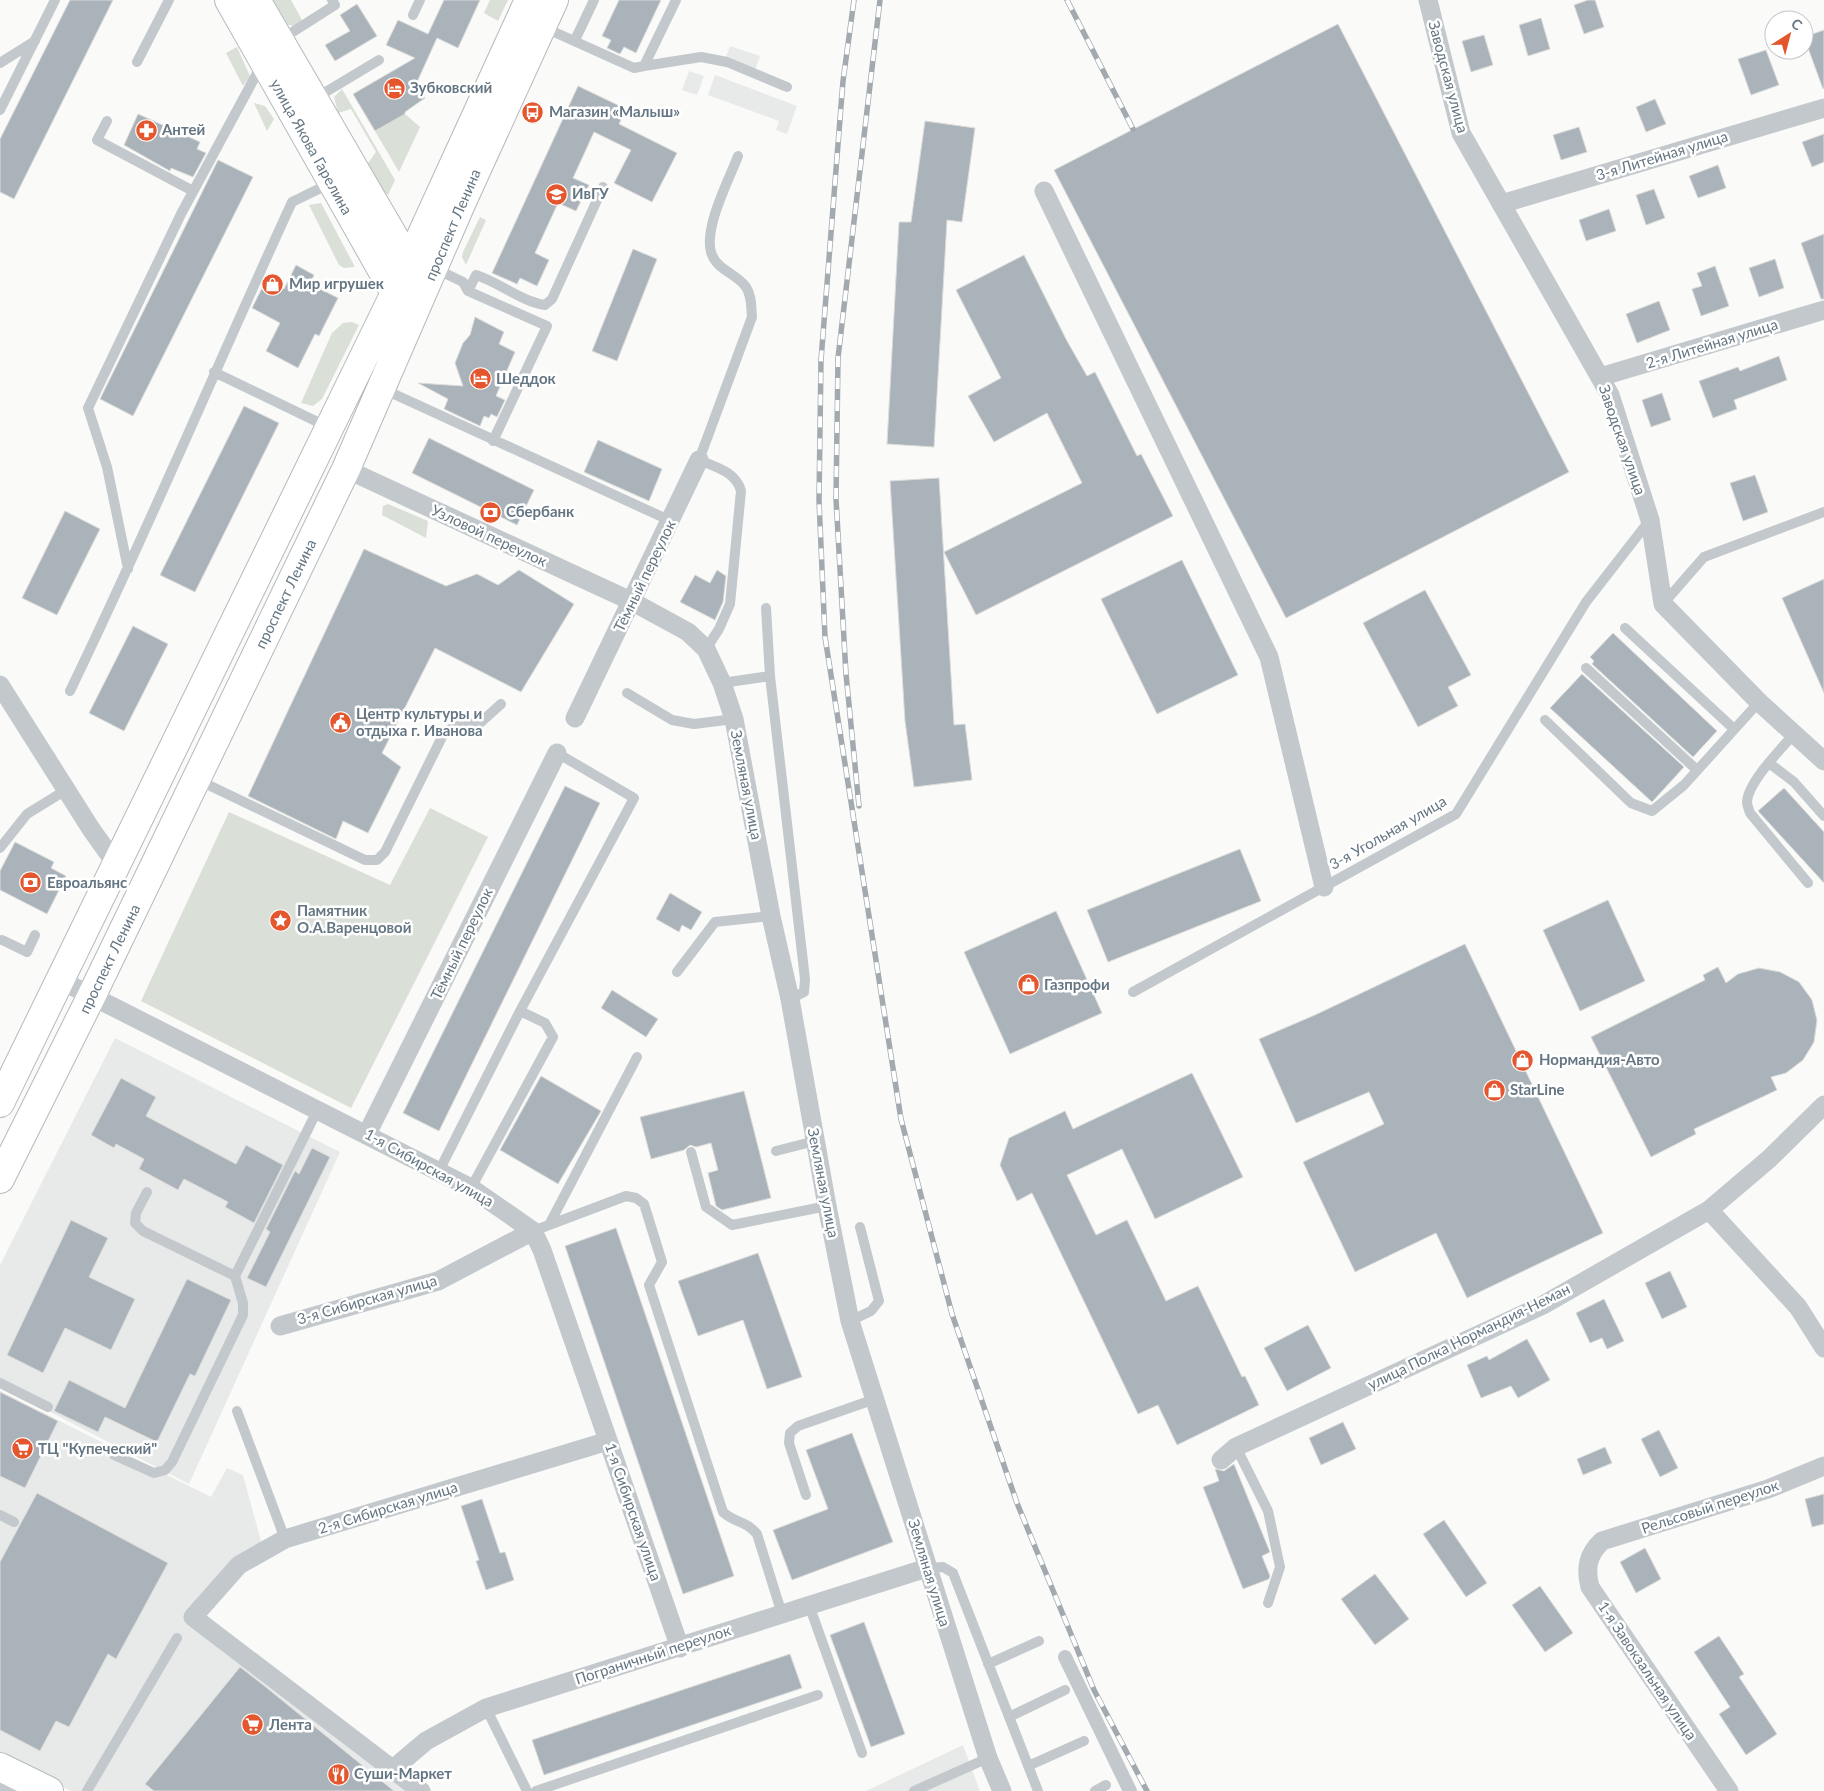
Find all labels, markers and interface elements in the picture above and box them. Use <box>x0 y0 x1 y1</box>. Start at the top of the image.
north arrow <box>1764 10 1814 60</box>
text: С <box>1788 14 1806 34</box>
street label: Заводская улица <box>1425 19 1473 135</box>
street label: улица Якова Гарелина <box>267 76 357 217</box>
hotel icon: Зубковский <box>382 76 406 100</box>
place label: Зубковский <box>410 78 492 96</box>
bus stop icon: Магазин «Малыш» <box>521 100 545 124</box>
place label: Магазин «Малыш» <box>549 102 680 120</box>
pharmacy icon: Антей <box>134 118 158 142</box>
place label: Антей <box>161 120 205 138</box>
street label: 3-я Литейная улица <box>1594 126 1730 184</box>
street label: проспект Ленина <box>420 166 484 283</box>
school or university icon: ИвГУ <box>544 182 568 206</box>
place label: ИвГУ <box>572 184 609 202</box>
shop icon: Мир игрушек <box>261 272 285 296</box>
place label: Мир игрушек <box>289 274 385 292</box>
street label: 2-я Литейная улица <box>1644 314 1780 372</box>
hotel icon: Шеддок <box>468 367 492 391</box>
place label: Шеддок <box>496 369 557 387</box>
street label: Заводская улица <box>1596 382 1650 497</box>
street label: Узловой переулок <box>429 500 550 570</box>
bank icon: Сбербанк <box>478 500 502 524</box>
place label: Сбербанк <box>506 502 575 520</box>
street label: Тёмный переулок <box>609 517 679 634</box>
street label: проспект Ленина <box>251 536 319 651</box>
place label: Центр культуры и отдыха г. Иванова <box>356 704 483 739</box>
public building icon: Центр культуры и отдыха г. Иванова <box>328 711 352 735</box>
street label: Земляная улица <box>728 728 766 841</box>
street label: 3-я Угольная улица <box>1326 791 1449 873</box>
bank icon: Евроальянс <box>19 871 43 895</box>
place label: Евроальянс <box>47 873 127 891</box>
street label: Тёмный переулок <box>426 885 496 1002</box>
street label: проспект Ленина <box>75 901 143 1016</box>
place label: Памятник О.А.Варенцовой <box>297 901 411 936</box>
place icon: Памятник О.А.Варенцовой <box>269 908 293 932</box>
shop icon: Газпрофи <box>1016 973 1040 997</box>
place label: Газпрофи <box>1044 975 1110 993</box>
shop icon: Нормандия-Авто <box>1511 1048 1535 1072</box>
place label: Нормандия-Авто <box>1539 1050 1660 1068</box>
shop icon: StarLine <box>1482 1078 1506 1102</box>
place label: StarLine <box>1510 1080 1565 1098</box>
street label: 1-я Сибирская улица <box>362 1124 497 1210</box>
street label: Земляная улица <box>805 1126 843 1239</box>
street label: 3-я Сибирская улица <box>295 1270 439 1328</box>
street label: улица Полка Нормандия-Неман <box>1364 1279 1573 1393</box>
supermarket icon: ТЦ "Купеческий" <box>10 1437 34 1461</box>
place label: ТЦ "Купеческий" <box>38 1439 157 1457</box>
street label: 1-я Сибирская улица <box>602 1440 666 1583</box>
street label: Рельсовый переулок <box>1639 1475 1781 1537</box>
street label: 2-я Сибирская улица <box>316 1477 459 1537</box>
street label: Земляная улица <box>905 1517 955 1629</box>
street label: 1-я Завокзальная улица <box>1595 1598 1701 1743</box>
street label: Пограничный переулок <box>573 1620 733 1688</box>
supermarket icon: Лента <box>241 1713 265 1737</box>
place label: Лента <box>268 1715 312 1733</box>
restaurant icon: Суши-Маркет <box>326 1762 350 1786</box>
place label: Суши-Маркет <box>354 1764 452 1782</box>

